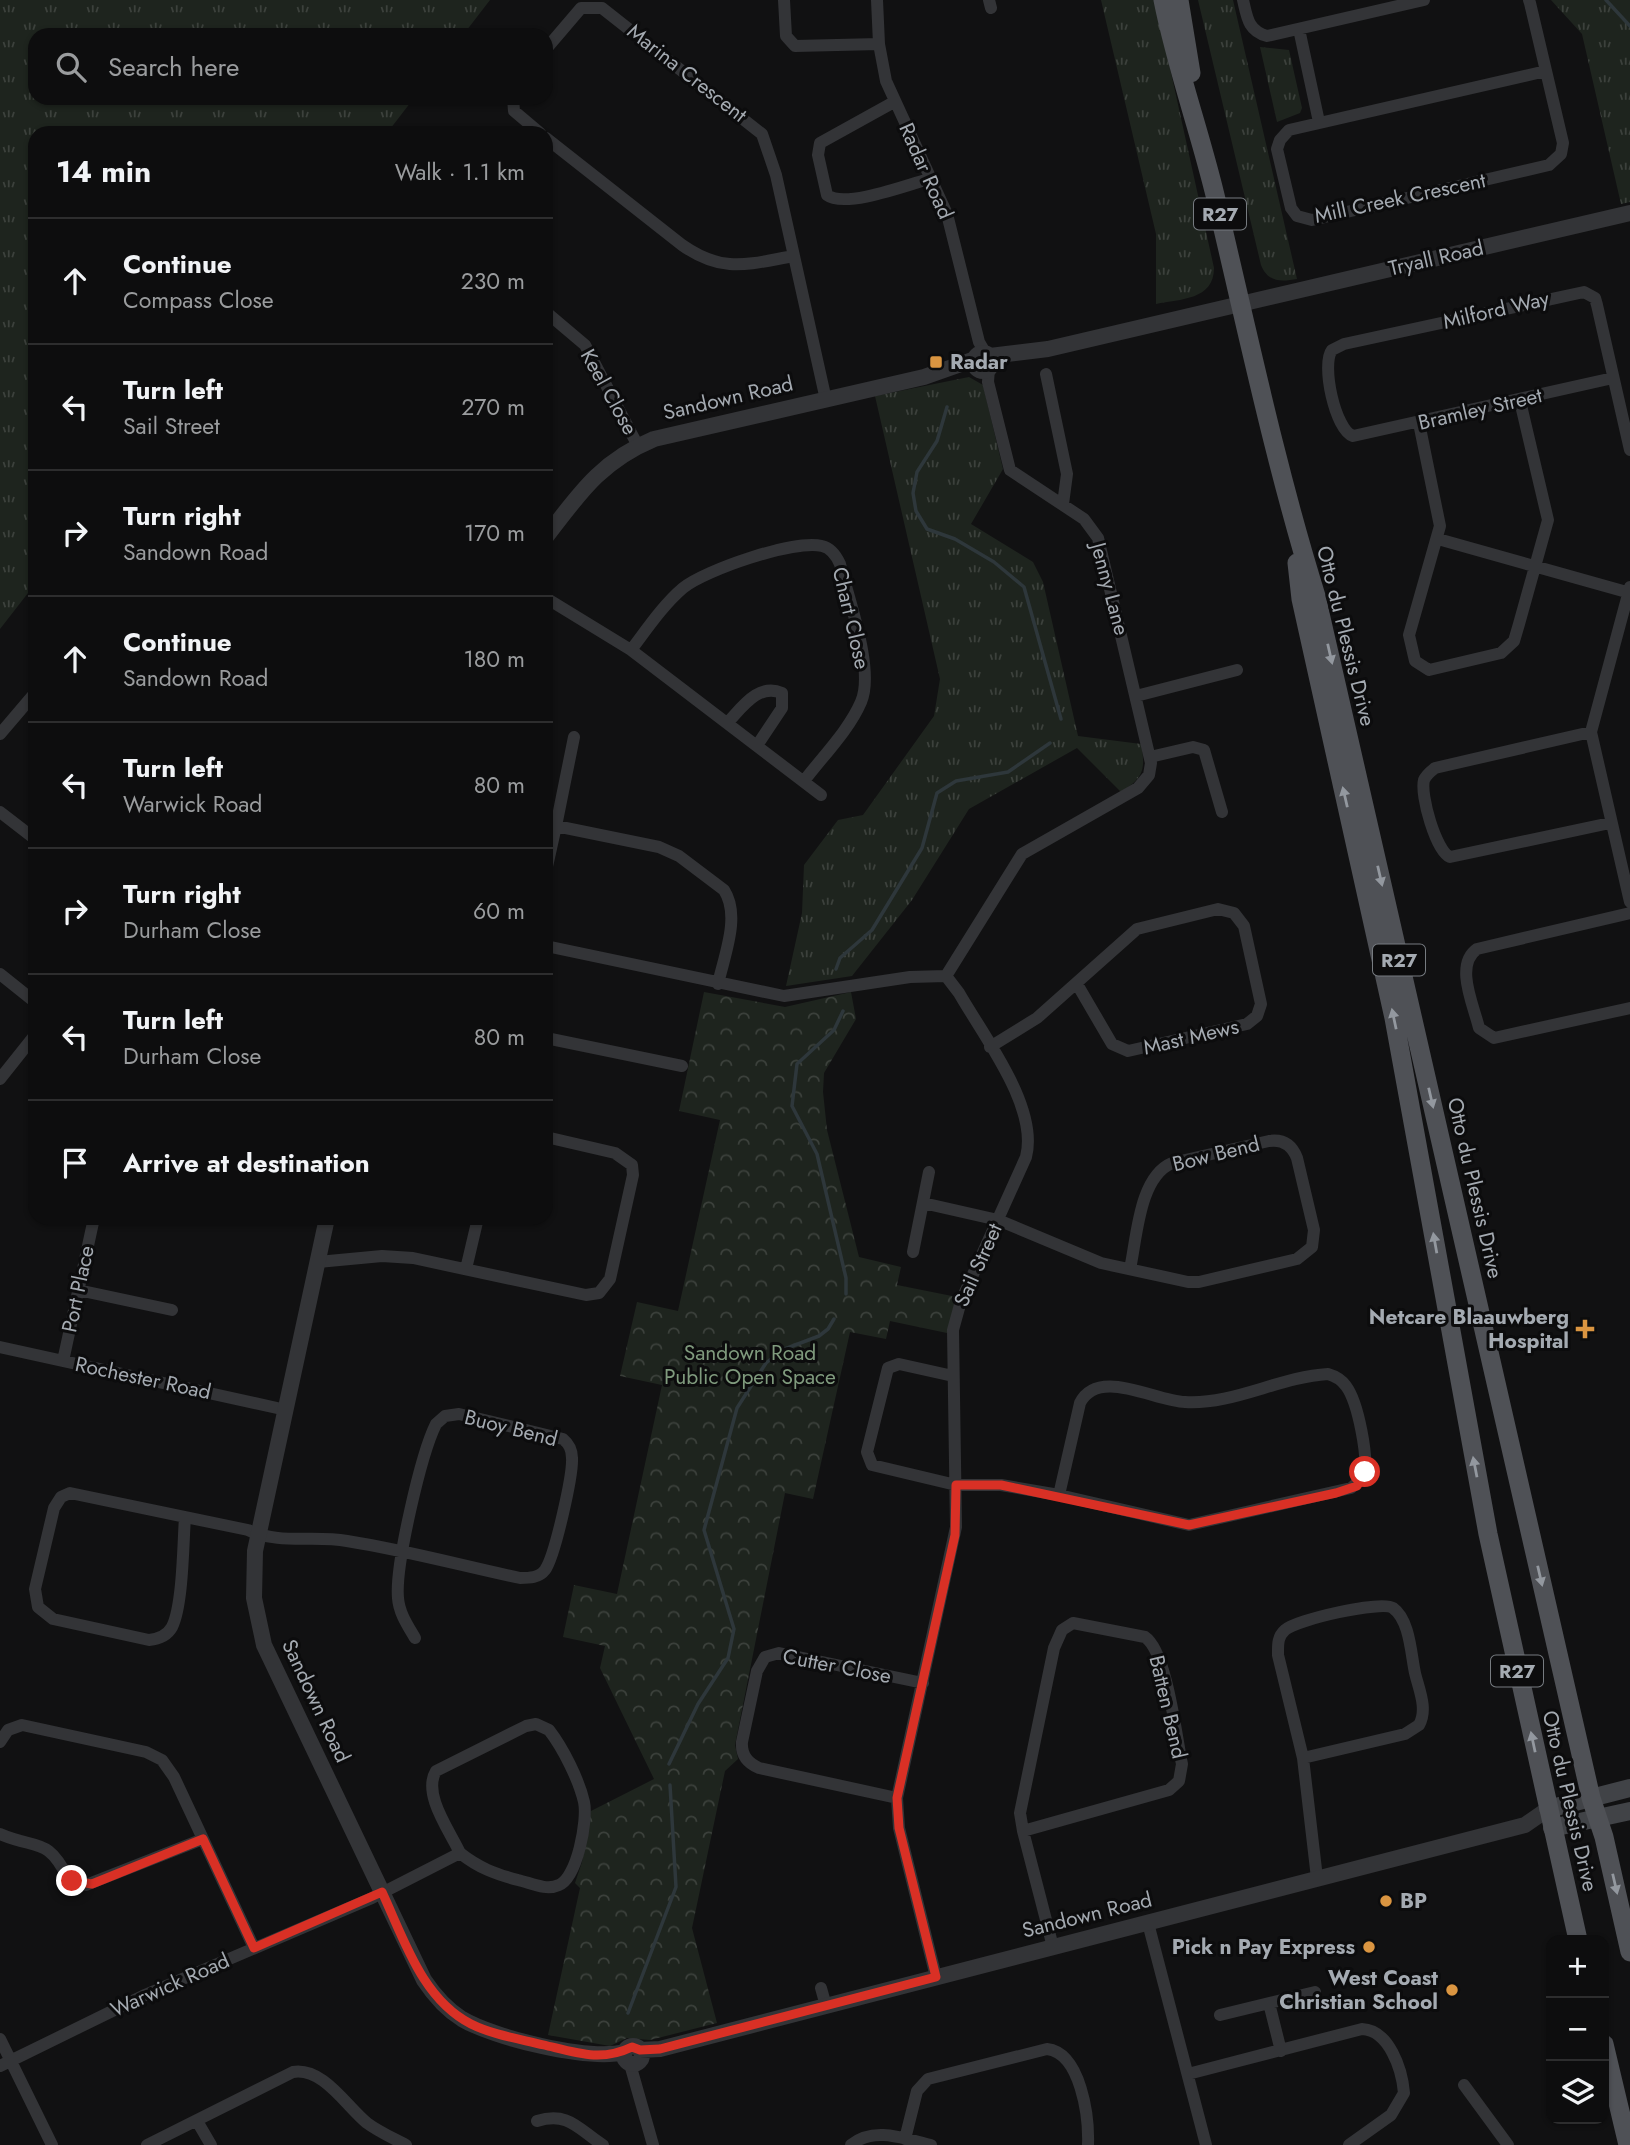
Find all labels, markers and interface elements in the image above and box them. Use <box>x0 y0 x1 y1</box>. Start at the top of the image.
street label: Marina Crescent <box>621 17 753 129</box>
search box <box>28 28 553 105</box>
icon: search <box>52 48 90 86</box>
text: Search here <box>108 48 240 86</box>
street label: Radar Road <box>891 118 961 224</box>
text: 14 min <box>56 150 151 193</box>
text: Walk · 1.1 km <box>395 155 525 189</box>
street label: Mill Creek Crescent <box>1312 165 1488 231</box>
road number: R27 <box>1194 198 1246 230</box>
street label: Tryall Road <box>1386 233 1486 283</box>
text: Continue <box>123 245 232 283</box>
icon: ahead <box>56 262 94 300</box>
text: 230 m <box>461 264 525 298</box>
text: Compass Close <box>123 283 274 317</box>
street label: Milford Way <box>1440 283 1553 337</box>
street label: Keel Close <box>573 344 645 441</box>
place label: Radar <box>950 347 1008 377</box>
marker: Radar <box>928 354 944 370</box>
street label: Sandown Road <box>660 368 796 428</box>
text: Turn left <box>123 371 223 409</box>
street label: Bramley Street <box>1415 380 1545 438</box>
icon: left <box>56 388 94 426</box>
text: 270 m <box>461 390 525 424</box>
text: Sail Street <box>123 409 220 443</box>
text: Turn right <box>123 497 241 535</box>
icon: right <box>56 514 94 552</box>
text: 170 m <box>464 516 525 550</box>
text: Sandown Road <box>123 535 268 569</box>
street label: Jenny Lane <box>1082 536 1137 639</box>
street label: Otto du Plessis Drive <box>1309 543 1383 729</box>
street label: Chart Close <box>825 564 877 672</box>
text: Continue <box>123 623 232 661</box>
icon: ahead <box>56 640 94 678</box>
text: 180 m <box>463 642 525 676</box>
one-way arrow <box>1324 643 1335 665</box>
text: Sandown Road <box>123 661 268 695</box>
text: Turn left <box>123 749 223 787</box>
icon: left <box>56 766 94 804</box>
text: 80 m <box>474 768 525 802</box>
one-way arrow <box>1339 786 1350 808</box>
text: Warwick Road <box>123 787 262 821</box>
one-way arrow <box>1375 865 1386 887</box>
text: Turn right <box>123 875 241 913</box>
icon: right <box>56 892 94 930</box>
text: 60 m <box>473 894 525 928</box>
text: Durham Close <box>123 913 261 947</box>
road number: R27 <box>1373 944 1425 976</box>
text: Turn left <box>123 1001 223 1039</box>
one-way arrow <box>1389 1008 1400 1030</box>
street label: Mast Mews <box>1140 1011 1242 1063</box>
icon: left <box>56 1018 94 1056</box>
text: 80 m <box>474 1020 525 1054</box>
text: Durham Close <box>123 1039 261 1073</box>
one-way arrow <box>1425 1087 1436 1109</box>
street label: Otto du Plessis Drive <box>1440 1095 1510 1282</box>
street label: Bow Bend <box>1169 1129 1263 1179</box>
icon: arrive <box>56 1144 94 1182</box>
text: Arrive at destination <box>123 1144 370 1182</box>
street label: Sail Street <box>946 1219 1010 1311</box>
one-way arrow <box>1429 1232 1440 1254</box>
street label: Port Place <box>54 1243 102 1335</box>
place label: Netcare Blaauwberg Hospital <box>1369 1302 1569 1356</box>
marker: Netcare Blaauwberg Hospital <box>1575 1319 1595 1339</box>
park label: Sandown Road Public Open Space <box>664 1338 836 1392</box>
street label: Rochester Road <box>72 1349 214 1407</box>
street label: Buoy Bend <box>461 1402 561 1454</box>
route start <box>1349 1456 1380 1487</box>
one-way arrow <box>1469 1456 1480 1478</box>
one-way arrow <box>1535 1565 1546 1587</box>
street label: Sandown Road <box>274 1635 358 1767</box>
street label: Cutter Close <box>780 1641 894 1691</box>
street label: Batten Bend <box>1142 1652 1194 1762</box>
road number: R27 <box>1491 1656 1543 1686</box>
street label: Otto du Plessis Drive <box>1535 1708 1605 1895</box>
one-way arrow <box>1527 1731 1538 1753</box>
route end <box>56 1865 87 1896</box>
one-way arrow <box>1609 1873 1620 1895</box>
street label: Sandown Road <box>1019 1884 1155 1946</box>
place label: BP <box>1400 1886 1427 1916</box>
marker: BP <box>1378 1893 1394 1909</box>
place label: Pick n Pay Express <box>1172 1932 1355 1962</box>
map controls <box>1546 1935 1609 2124</box>
button: + <box>1546 1935 1609 1998</box>
marker: Pick n Pay Express <box>1361 1939 1377 1955</box>
street label: Warwick Road <box>106 1945 234 2025</box>
place label: West Coast Christian School <box>1279 1963 1438 2017</box>
marker: West Coast Christian School <box>1444 1982 1460 1998</box>
button: − <box>1546 1998 1609 2061</box>
button: layers <box>1546 2061 1609 2124</box>

